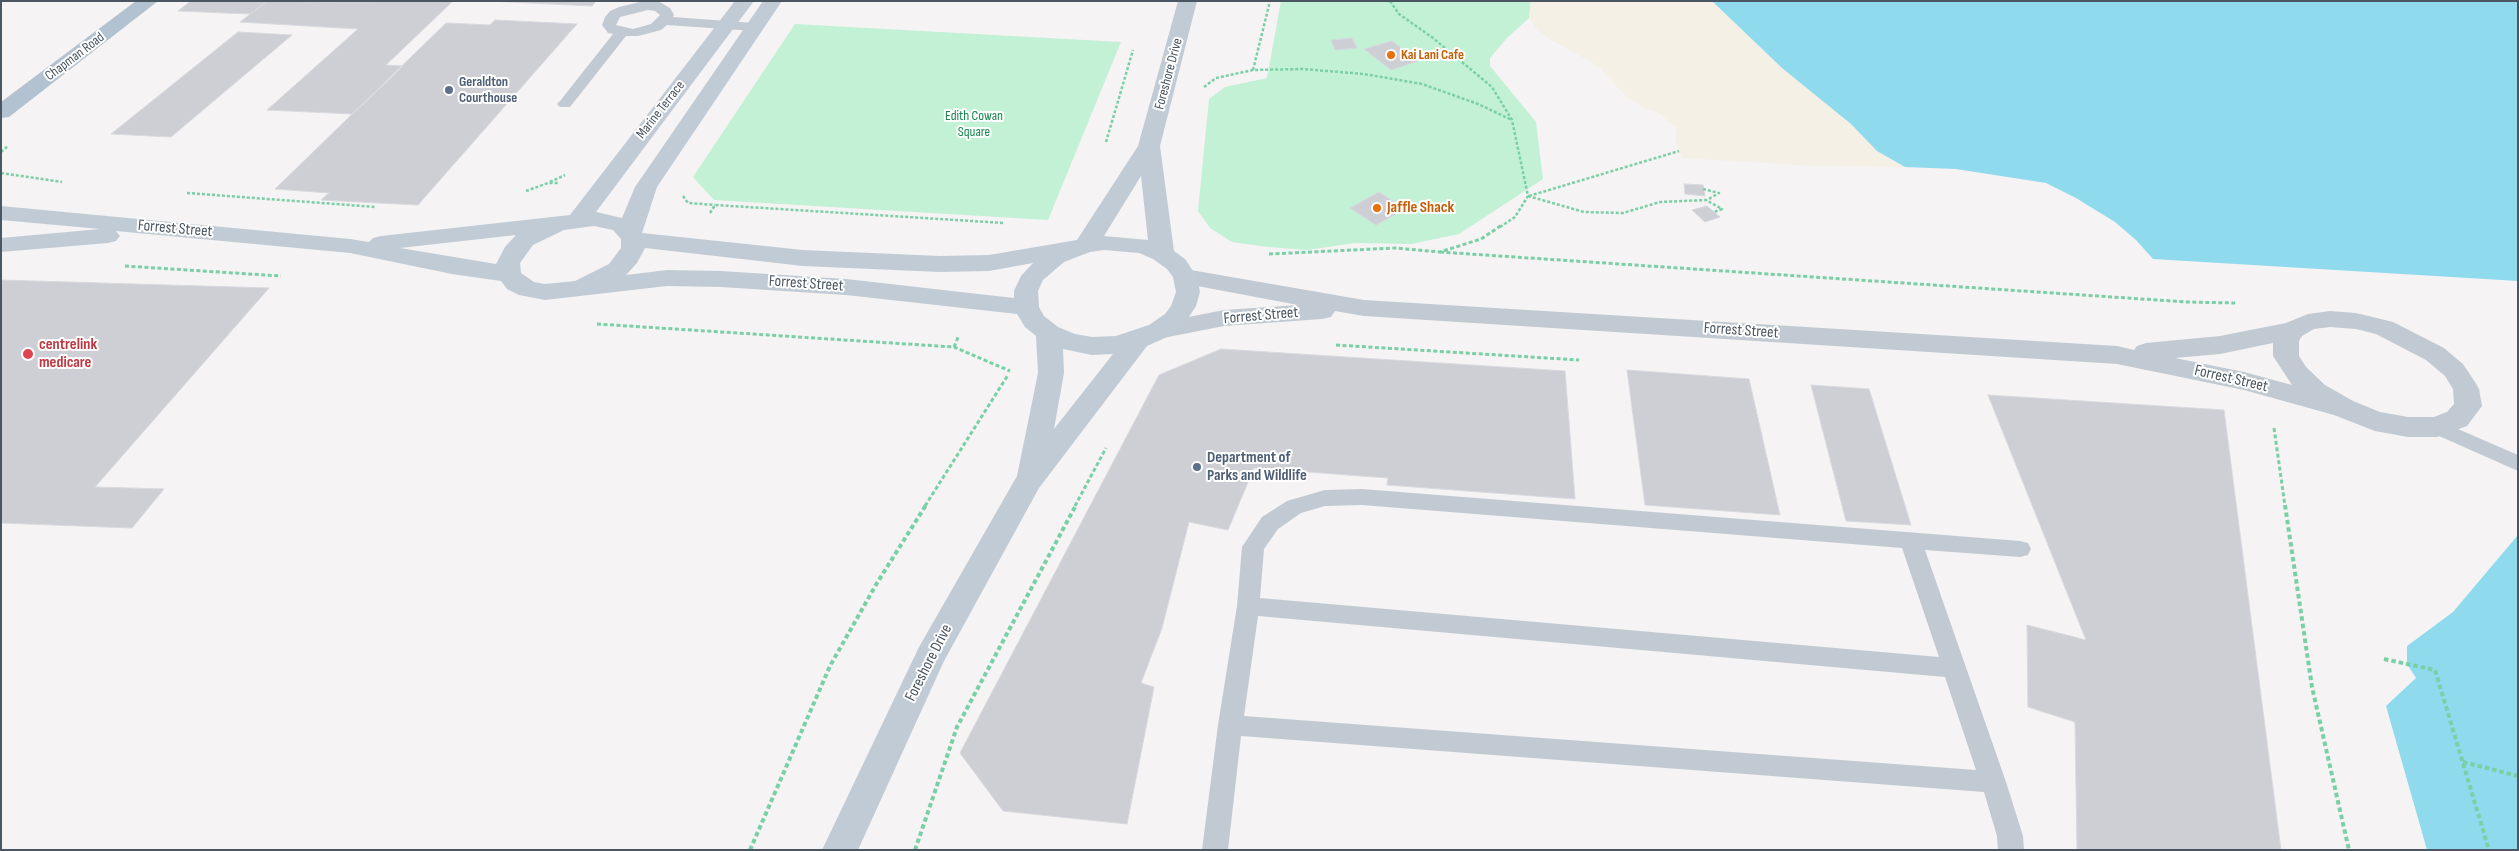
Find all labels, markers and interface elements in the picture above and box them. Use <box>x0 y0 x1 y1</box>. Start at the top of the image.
street label: Chapman Road <box>42 29 108 85</box>
street label: Foreshore Drive <box>1151 36 1187 112</box>
place label: Kai Lani Cafe <box>1401 47 1464 63</box>
marker: Kai Lani Cafe <box>1385 49 1397 61</box>
place label: Geraldton Courthouse <box>459 74 517 106</box>
street label: Marine Terrace <box>633 78 689 142</box>
marker: Geraldton Courthouse <box>443 84 455 96</box>
park label: Edith Cowan Square <box>945 108 1003 140</box>
place label: Jaffle Shack <box>1387 198 1454 218</box>
marker: Jaffle Shack <box>1371 202 1383 214</box>
street label: Forrest Street <box>137 216 213 242</box>
street label: Forrest Street <box>768 272 844 296</box>
street label: Forrest Street <box>1223 303 1299 329</box>
street label: Forrest Street <box>1703 319 1779 343</box>
place label: centrelink medicare <box>39 335 97 373</box>
marker: centrelink medicare <box>21 347 35 361</box>
street label: Forrest Street <box>2192 361 2270 397</box>
place label: Department of Parks and Wildlife <box>1207 448 1307 486</box>
marker: Department of Parks and Wildlife <box>1191 461 1203 473</box>
street label: Foreshore Drive <box>901 621 957 705</box>

